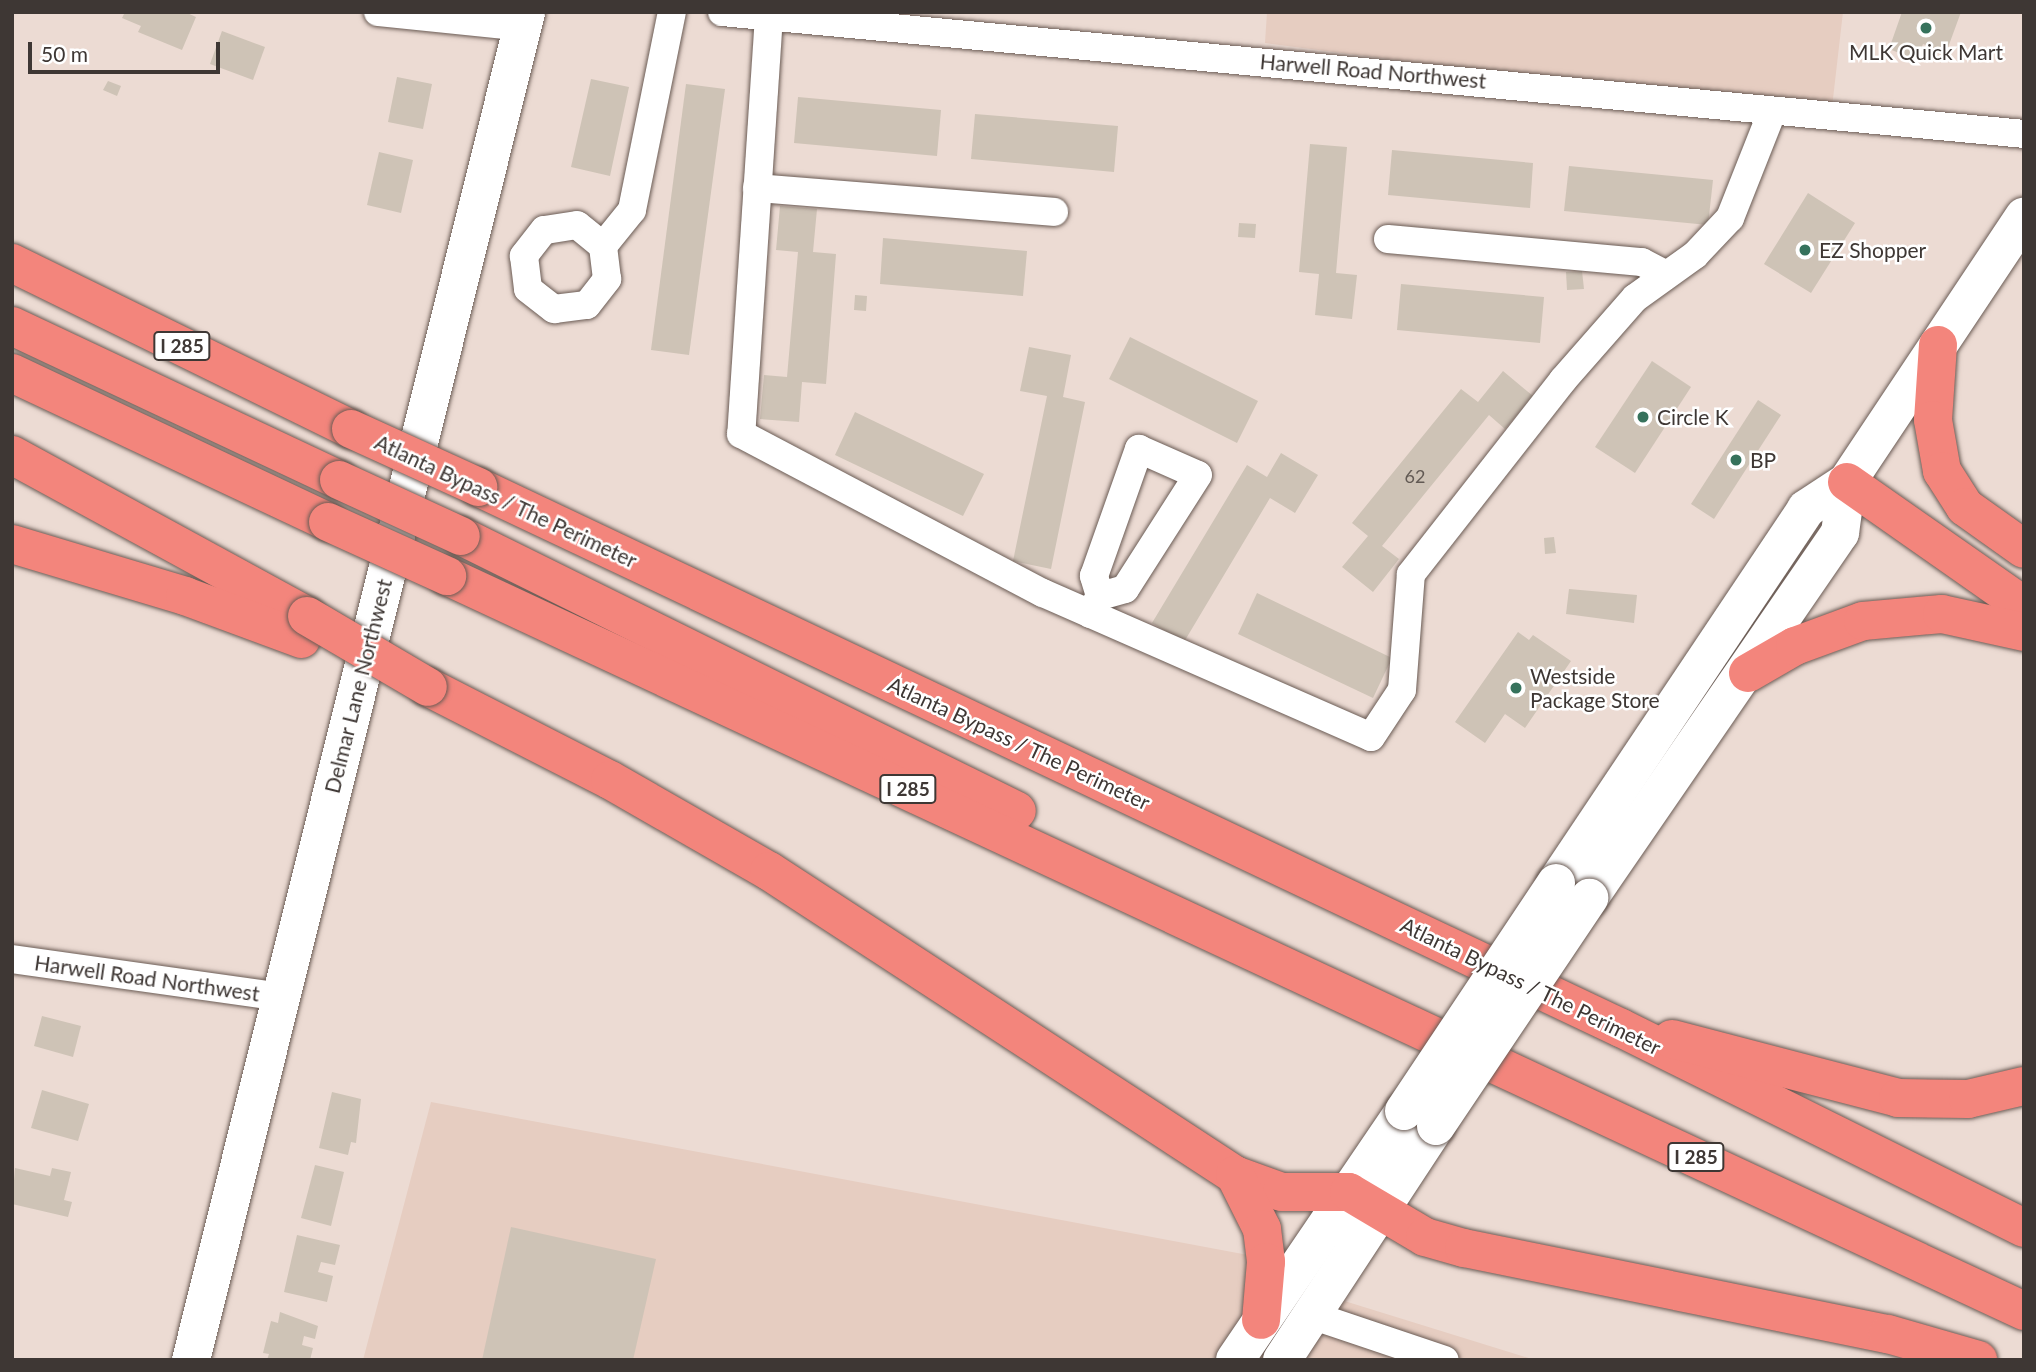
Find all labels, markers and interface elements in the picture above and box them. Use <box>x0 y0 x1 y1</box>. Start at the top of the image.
marker: MLK Quick Mart <box>1918 20 1934 36</box>
scale bar <box>32 28 224 72</box>
place label: MLK Quick Mart <box>1849 39 2003 65</box>
text: 50 m <box>41 41 88 66</box>
street label: Harwell Road Northwest <box>1259 49 1487 93</box>
place label: EZ Shopper <box>1819 237 1926 263</box>
marker: EZ Shopper <box>1797 242 1813 258</box>
road number: I 285 <box>152 330 212 362</box>
place label: Circle K <box>1657 404 1729 430</box>
marker: Circle K <box>1635 409 1651 425</box>
street label: Atlanta Bypass / The Perimeter <box>371 429 641 573</box>
place label: BP <box>1750 447 1776 473</box>
marker: BP <box>1728 452 1744 468</box>
house number: 62 <box>1405 465 1425 487</box>
street label: Delmar Lane Northwest <box>319 576 397 796</box>
place label: Westside Package Store <box>1530 663 1660 713</box>
street label: Atlanta Bypass / The Perimeter <box>884 671 1154 815</box>
marker: Westside Package Store <box>1508 680 1524 696</box>
road number: I 285 <box>878 774 938 804</box>
street label: Atlanta Bypass / The Perimeter <box>1397 912 1665 1060</box>
street label: Harwell Road Northwest <box>33 950 261 1006</box>
road number: I 285 <box>1666 1142 1726 1172</box>

